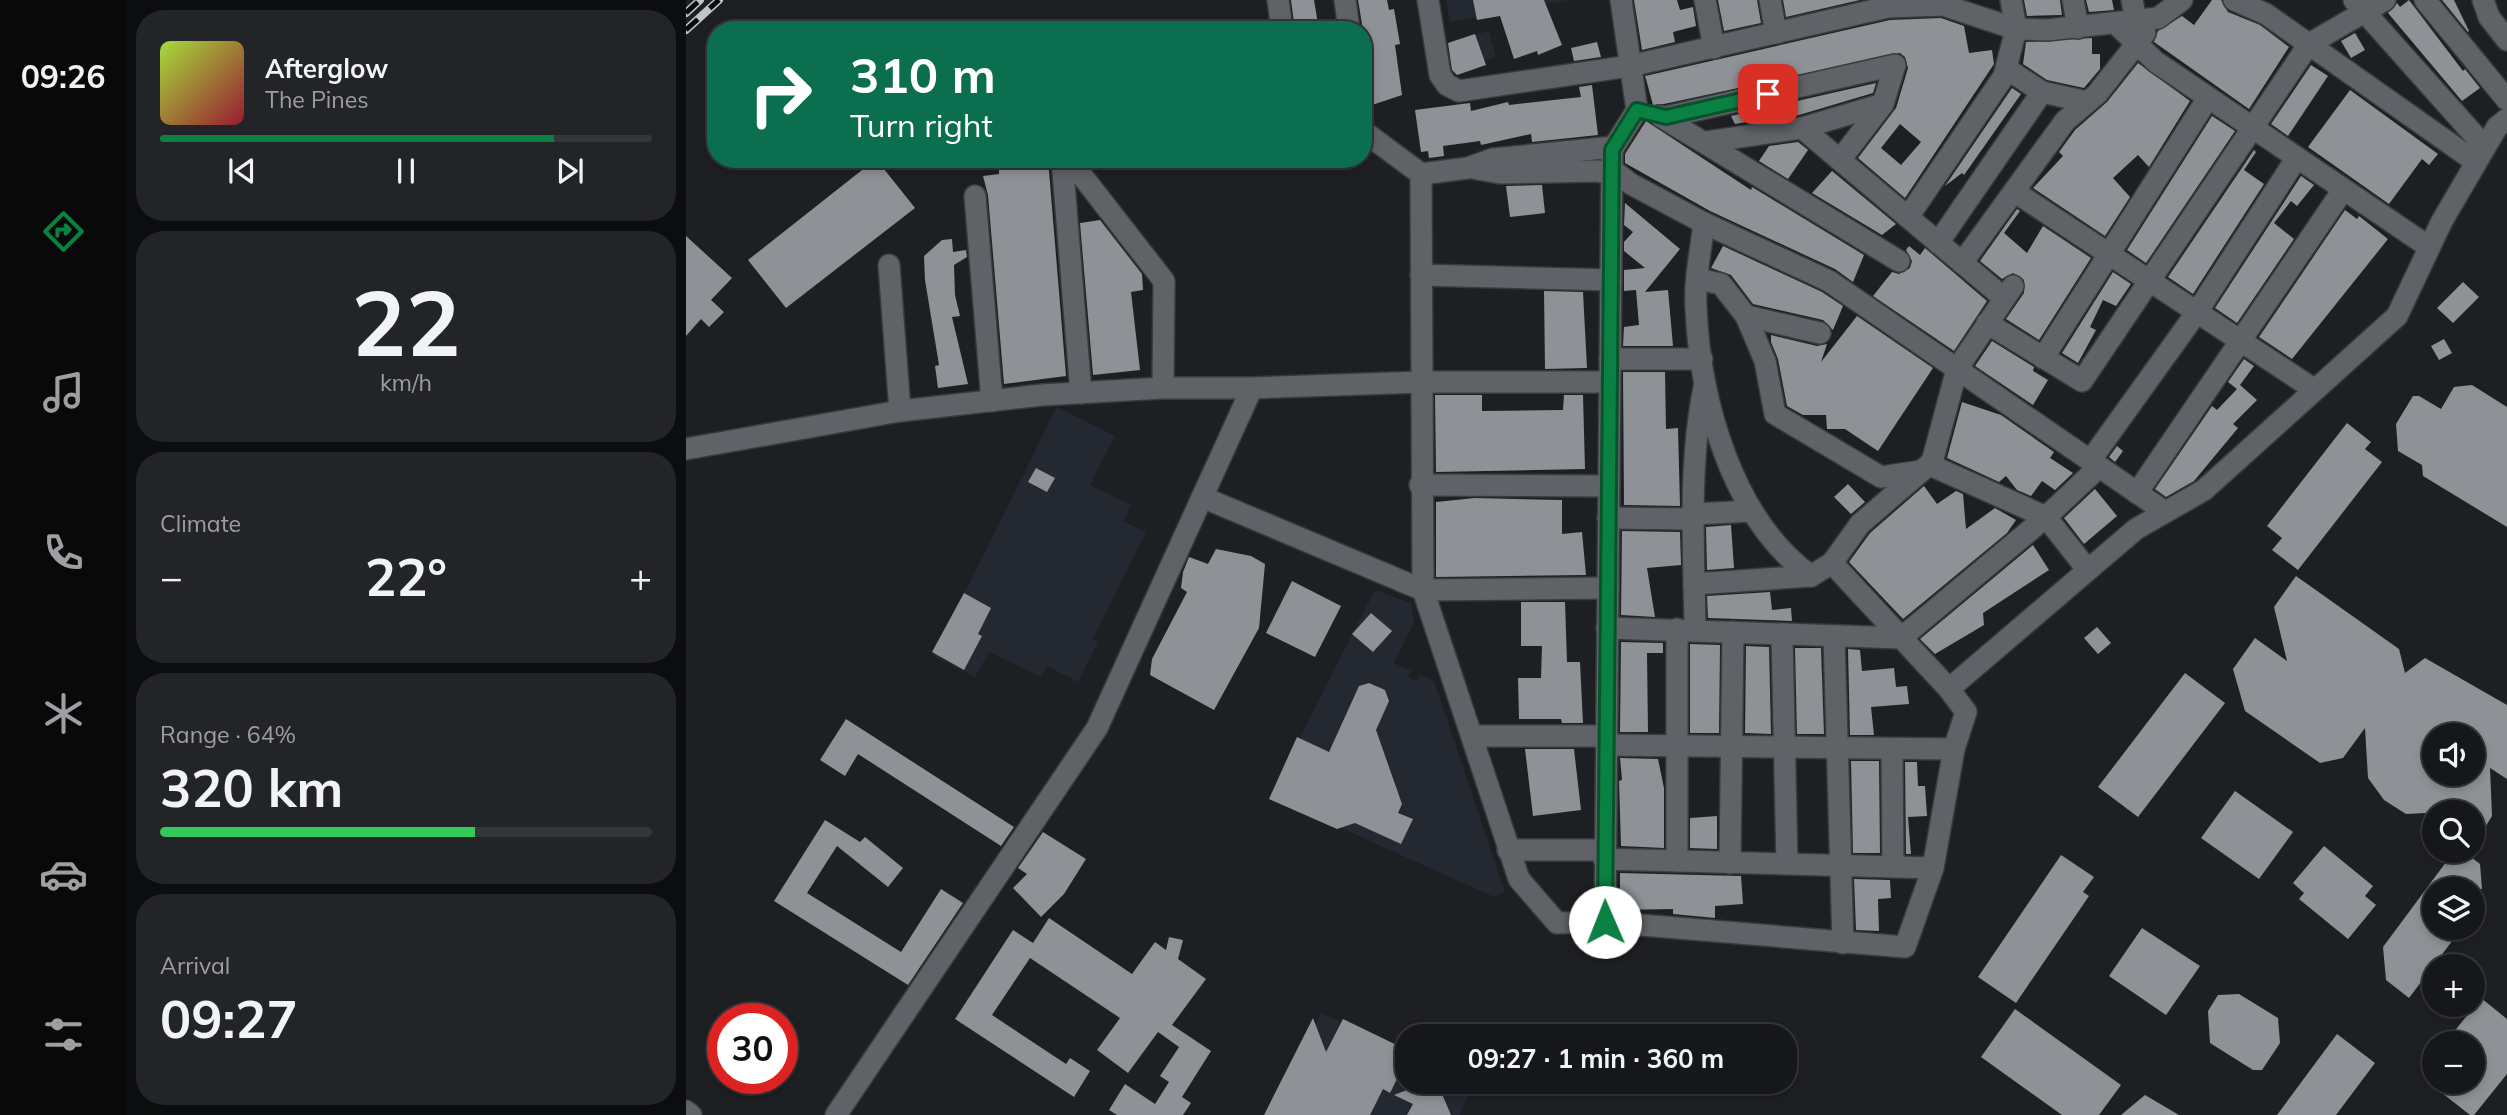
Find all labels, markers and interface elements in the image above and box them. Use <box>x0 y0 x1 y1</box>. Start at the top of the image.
text: 310 m <box>850 44 996 105</box>
icon: right <box>735 49 826 140</box>
text: Afterglow <box>265 52 388 85</box>
text: 09:26 <box>21 56 105 96</box>
pin <box>1738 64 1798 124</box>
icon: arrive <box>1749 75 1787 113</box>
text: The Pines <box>265 85 369 114</box>
text: Turn right <box>850 105 993 145</box>
icon: previous <box>223 152 261 190</box>
icon: pause <box>387 152 425 190</box>
icon: next <box>551 152 589 190</box>
icon: directions <box>39 207 88 256</box>
text: 22 <box>351 265 461 379</box>
icon: music <box>39 368 88 417</box>
text: km/h <box>380 368 432 397</box>
text: Climate <box>160 509 241 538</box>
icon: phone <box>39 528 88 577</box>
text: 22° <box>365 544 447 609</box>
text: − <box>160 553 183 601</box>
text: + <box>629 553 652 601</box>
icon: climate <box>39 689 88 738</box>
text: Range · 64% <box>160 720 296 749</box>
map controls <box>2422 723 2485 1094</box>
button: sound <box>2422 723 2485 786</box>
text: 320 km <box>160 755 343 820</box>
button: search <box>2422 800 2485 863</box>
icon: car <box>39 850 88 899</box>
button: layers <box>2422 877 2485 940</box>
position arrow <box>1568 885 1642 959</box>
text: Arrival <box>160 951 230 980</box>
button: + <box>2422 954 2485 1017</box>
text: 09:27 <box>160 986 298 1051</box>
speed limit sign: 30 <box>707 1003 798 1094</box>
icon: filters <box>39 1010 88 1059</box>
button: − <box>2422 1031 2485 1094</box>
text: 09:27 · 1 min · 360 m <box>1468 1042 1724 1075</box>

